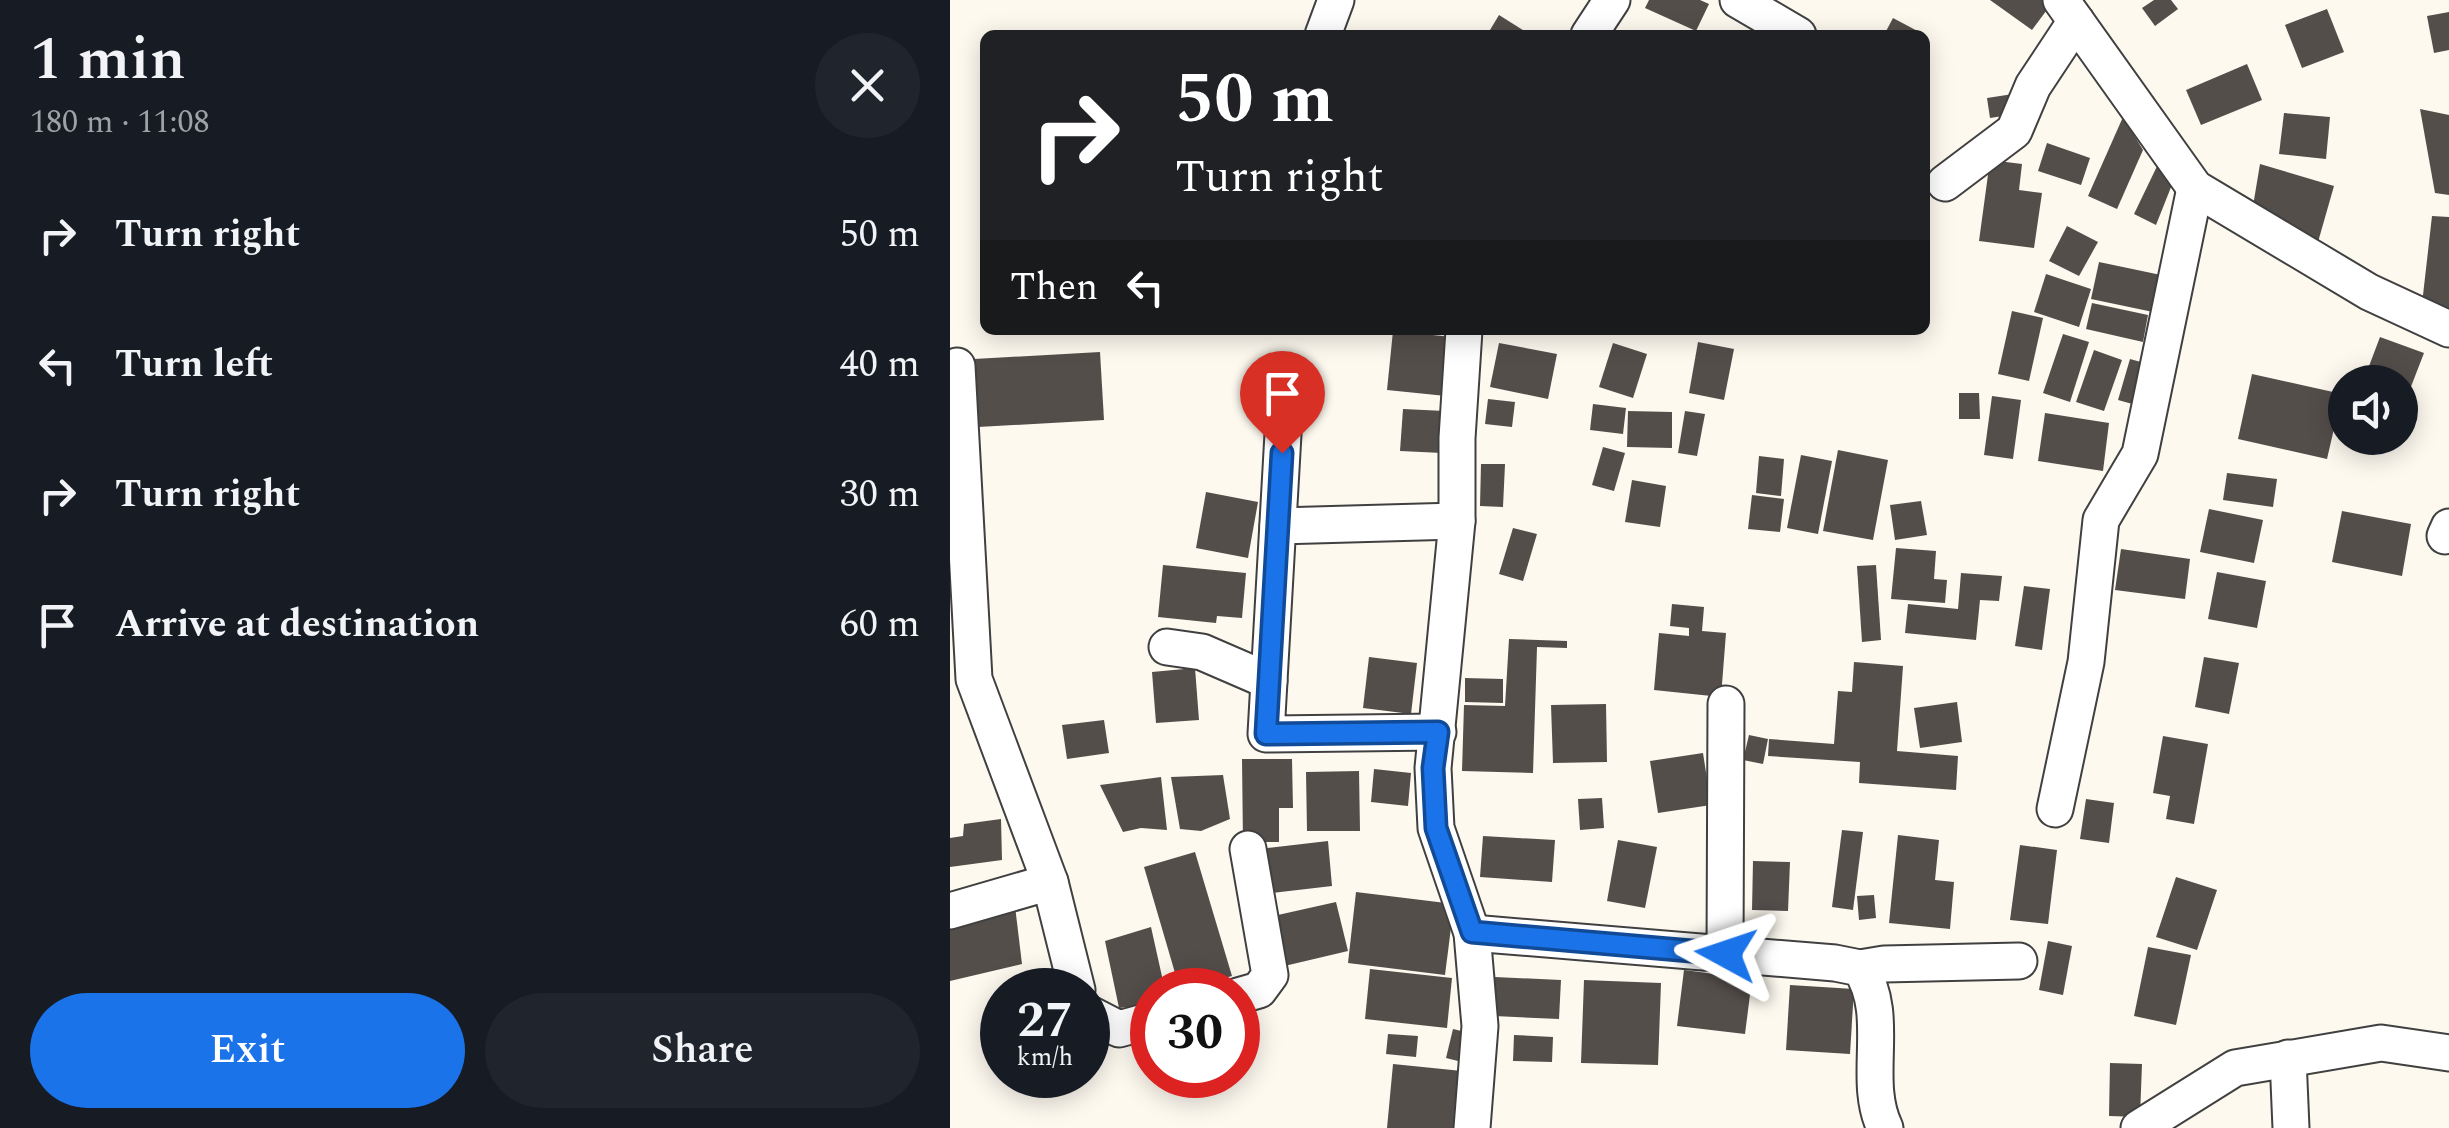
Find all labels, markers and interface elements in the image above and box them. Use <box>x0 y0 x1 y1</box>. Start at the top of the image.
text: 1 min <box>30 14 186 106</box>
button: close <box>815 33 920 138</box>
text: 50 m <box>1175 47 1334 153</box>
icon: right <box>1010 70 1140 200</box>
text: 180 m · 11:08 <box>30 98 210 147</box>
text: Turn right <box>1175 143 1384 212</box>
text: Turn right <box>115 206 300 264</box>
text: 50 m <box>840 206 920 264</box>
icon: right <box>30 208 85 263</box>
text: Then <box>1010 259 1098 317</box>
icon: left <box>1118 260 1173 315</box>
text: Turn left <box>115 336 273 394</box>
text: 40 m <box>840 336 920 394</box>
icon: left <box>30 338 85 393</box>
pin <box>1240 351 1325 454</box>
map controls <box>2328 365 2418 455</box>
button: sound <box>2328 365 2418 455</box>
icon: arrive <box>1255 366 1310 421</box>
text: Turn right <box>115 466 300 524</box>
text: 30 m <box>840 466 920 524</box>
icon: right <box>30 468 85 523</box>
text: Arrive at destination <box>115 596 479 654</box>
text: 60 m <box>840 596 920 654</box>
icon: arrive <box>30 598 85 653</box>
position arrow <box>1674 902 1778 1006</box>
speed limit sign: 30 <box>1130 968 1260 1098</box>
text: 27 <box>1017 983 1073 1059</box>
button: Exit <box>30 993 465 1108</box>
button: Share <box>485 993 920 1108</box>
text: km/h <box>1017 1039 1073 1077</box>

